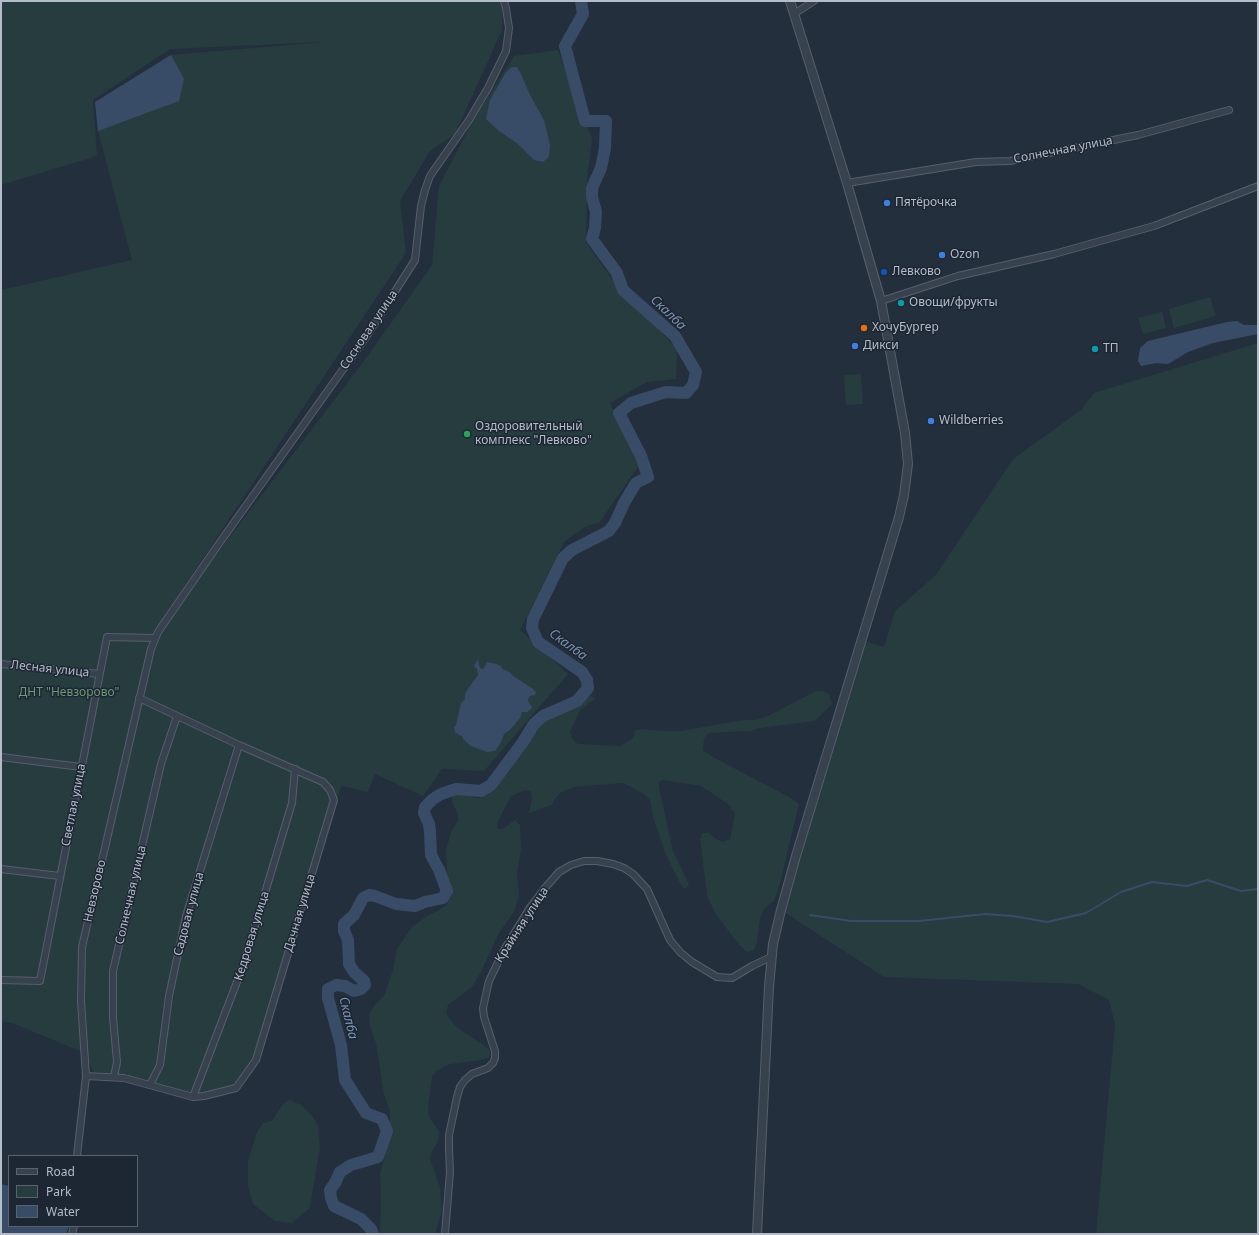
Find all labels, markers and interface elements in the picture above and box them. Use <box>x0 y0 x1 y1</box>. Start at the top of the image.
street label: Солнечная улица <box>1012 133 1114 167</box>
place label: Пятёрочка <box>895 196 957 210</box>
marker: Пятёрочка <box>882 198 892 208</box>
place label: Ozon <box>950 248 980 262</box>
marker: Ozon <box>937 250 947 260</box>
place label: Левково <box>892 265 941 279</box>
marker: Левково <box>879 267 889 277</box>
street label: Сосновая улица <box>337 288 401 372</box>
water label: Скалба <box>647 292 689 334</box>
place label: Овощи/фрукты <box>909 296 998 310</box>
marker: Овощи/фрукты <box>896 298 906 308</box>
place label: ХочуБургер <box>872 321 939 335</box>
marker: ХочуБургер <box>859 323 869 333</box>
place label: Дикси <box>863 339 899 353</box>
marker: Дикси <box>850 341 860 351</box>
place label: ТП <box>1103 342 1118 356</box>
marker: ТП <box>1090 344 1100 354</box>
place label: Wildberries <box>939 414 1003 428</box>
marker: Wildberries <box>926 416 936 426</box>
place label: Оздоровительный комплекс "Левково" <box>475 420 592 448</box>
marker: Оздоровительный комплекс "Левково" <box>462 429 472 439</box>
water label: Скалба <box>546 626 590 664</box>
street label: Лесная улица <box>10 658 90 680</box>
park label: ДНТ "Невзорово" <box>19 686 119 700</box>
street label: Светлая улица <box>59 762 89 848</box>
street label: Солнечная улица <box>113 844 149 946</box>
street label: Невзорово <box>81 858 109 924</box>
street label: Садовая улица <box>171 870 207 958</box>
street label: Дачная улица <box>281 872 319 954</box>
street label: Крайняя улица <box>492 884 552 966</box>
street label: Кедровая улица <box>232 889 272 983</box>
water label: Скалба <box>335 995 361 1041</box>
legend <box>8 1155 138 1227</box>
text: Road <box>46 1163 75 1180</box>
text: Park <box>46 1183 71 1200</box>
text: Water <box>46 1203 80 1220</box>

